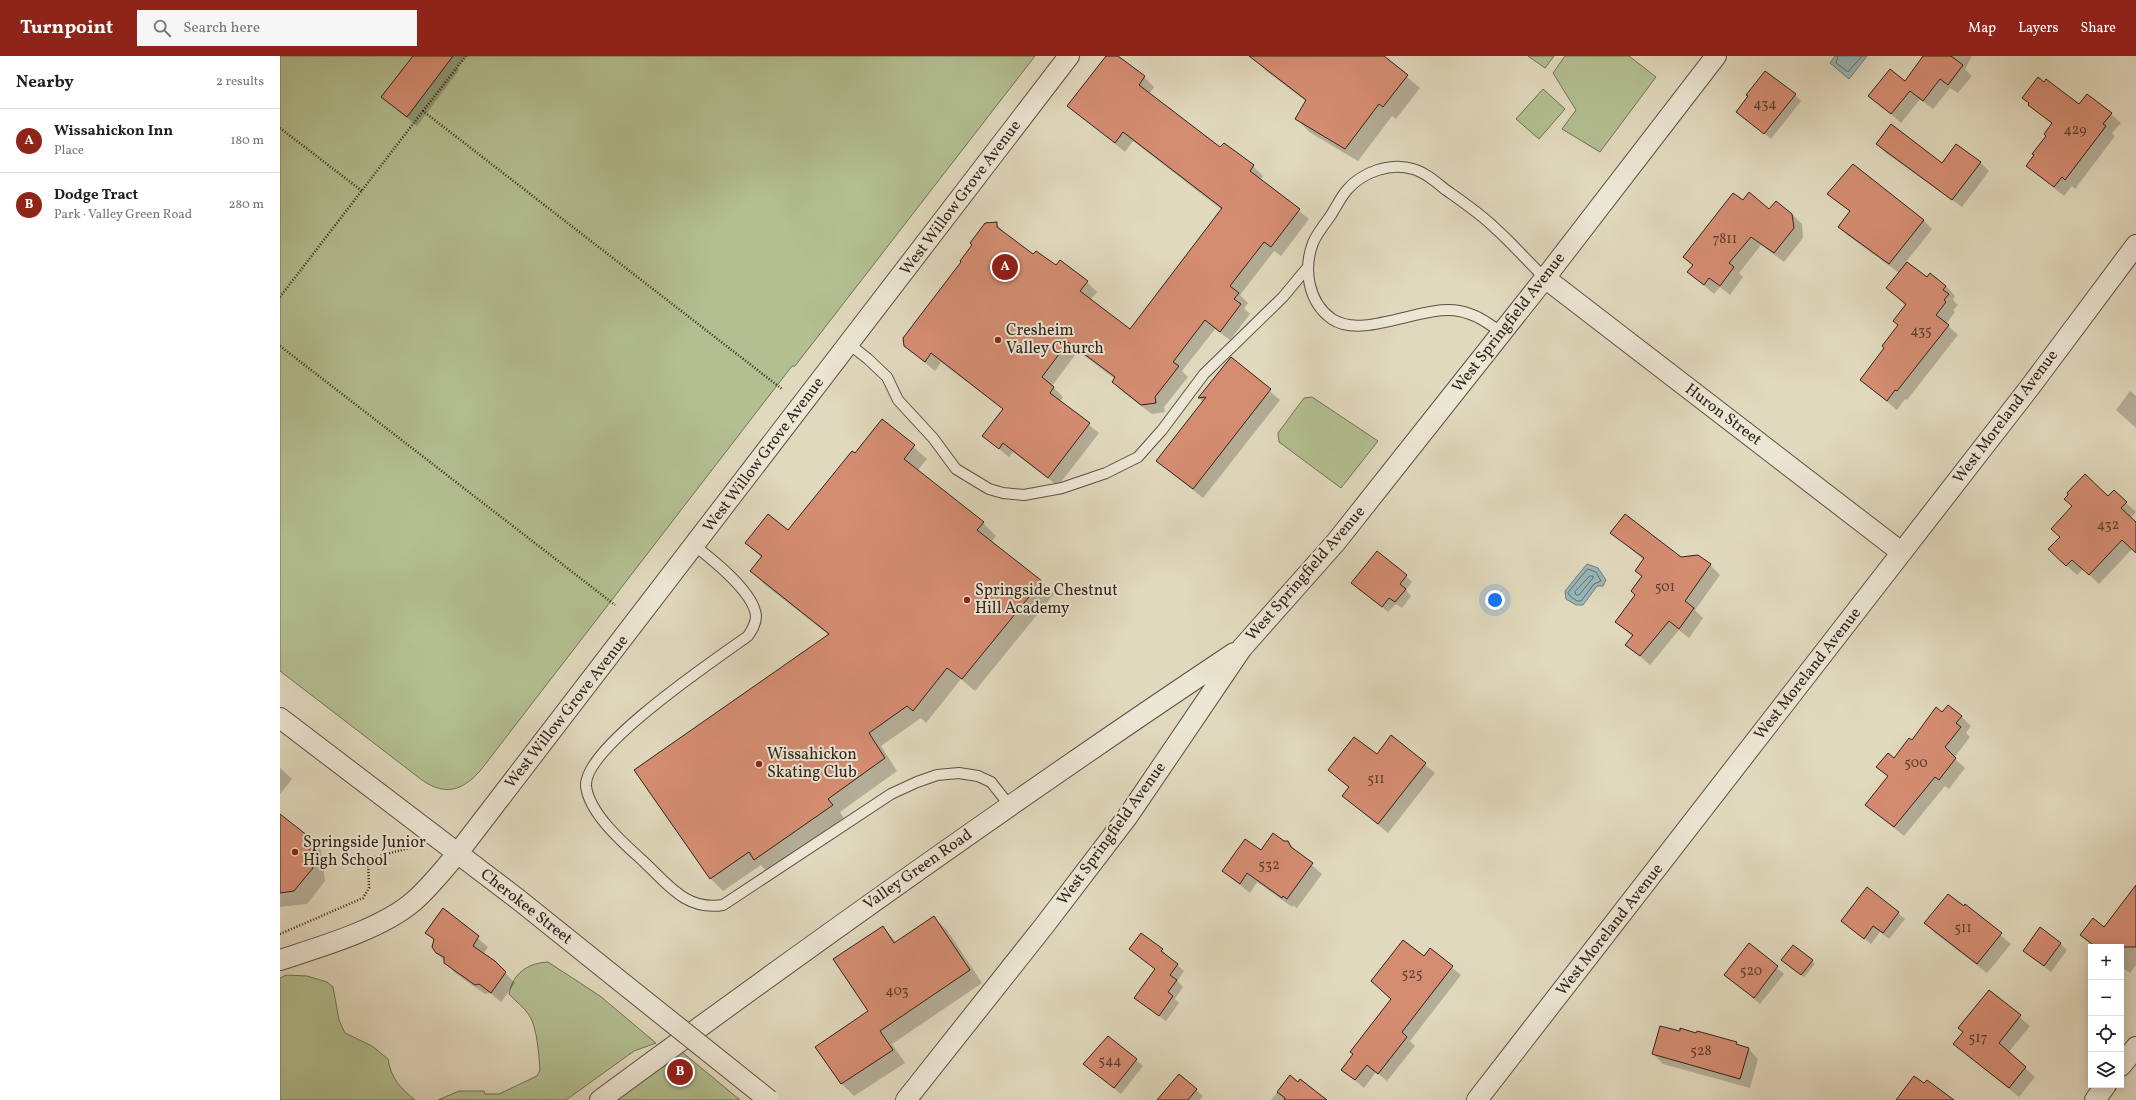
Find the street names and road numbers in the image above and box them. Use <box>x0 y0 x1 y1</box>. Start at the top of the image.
street label: West Willow Grove Avenue <box>896 116 1026 280</box>
street label: West Springfield Avenue <box>1447 248 1571 398</box>
street label: West Moreland Avenue <box>1948 346 2064 488</box>
street label: West Willow Grove Avenue <box>698 373 830 537</box>
street label: Huron Street <box>1680 379 1766 451</box>
street label: West Springfield Avenue <box>1241 502 1371 646</box>
street label: West Moreland Avenue <box>1749 603 1867 745</box>
street label: West Willow Grove Avenue <box>500 631 634 793</box>
street label: West Springfield Avenue <box>1052 758 1172 910</box>
street label: Valley Green Road <box>859 824 977 916</box>
street label: West Moreland Avenue <box>1551 859 1669 1001</box>
street label: Cherokee Street <box>475 864 577 950</box>

